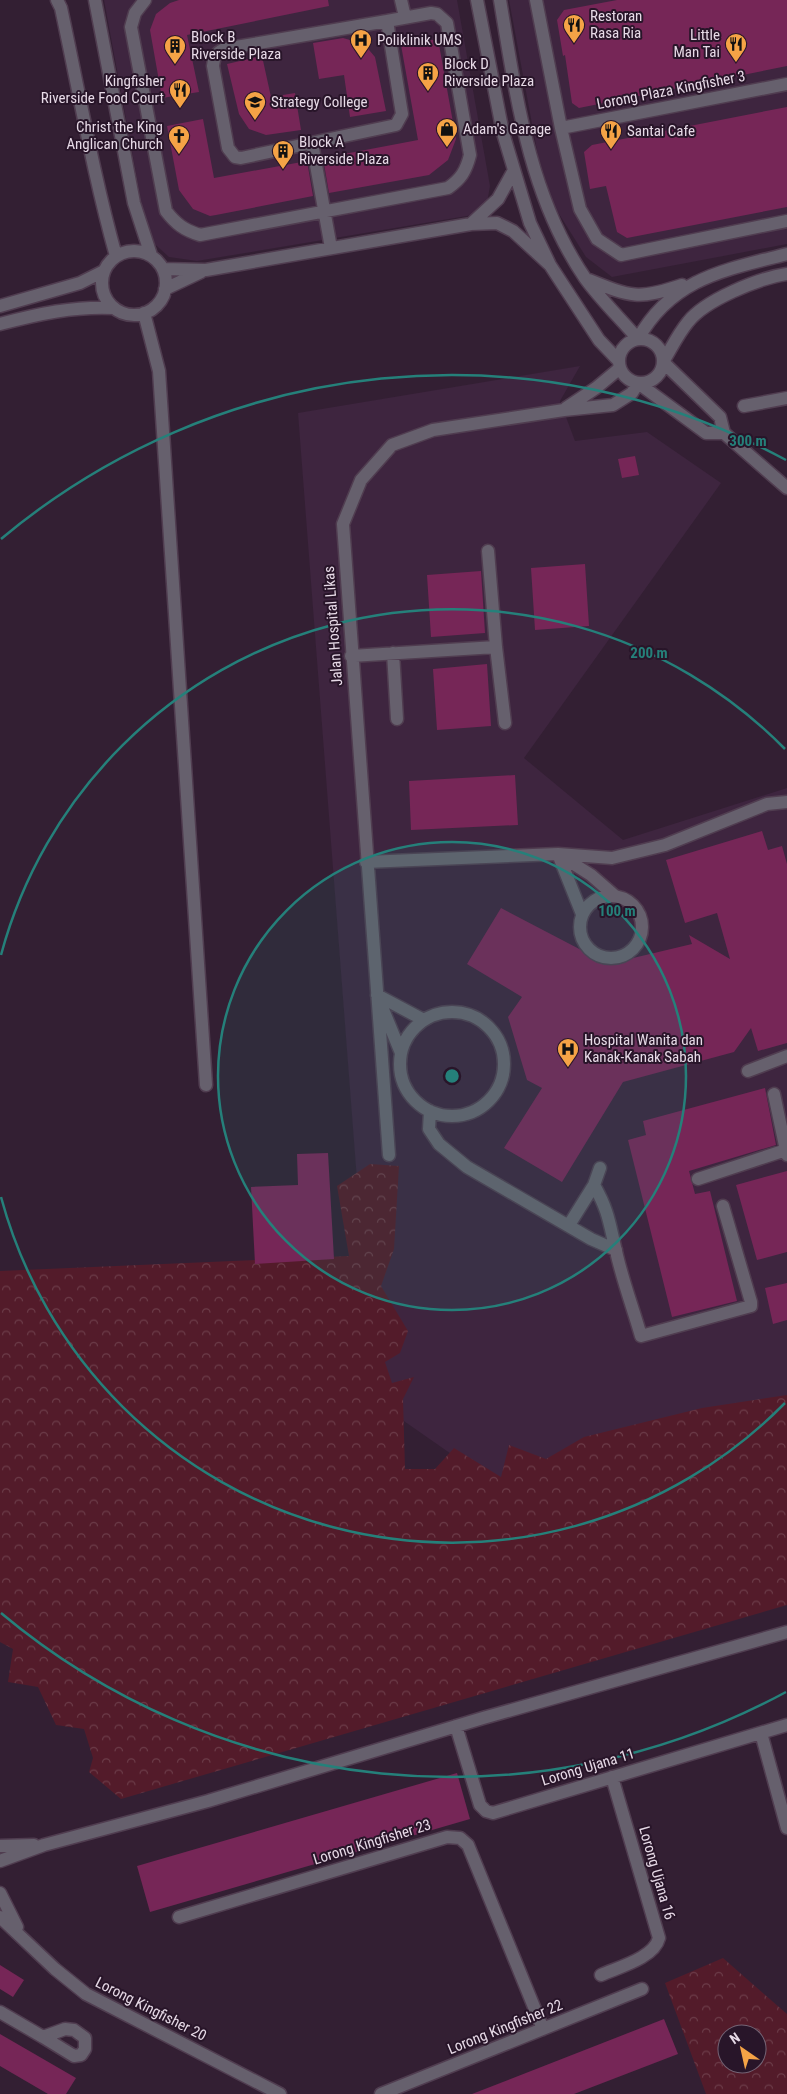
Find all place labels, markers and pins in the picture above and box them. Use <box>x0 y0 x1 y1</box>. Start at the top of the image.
place label: Restoran Rasa Ria <box>590 7 642 42</box>
restaurant icon: Restoran Rasa Ria <box>562 13 586 44</box>
place label: Little Man Tai <box>673 26 720 61</box>
place label: Block B Riverside Plaza <box>191 28 281 63</box>
hospital icon: Poliklinik UMS <box>349 28 373 59</box>
place label: Poliklinik UMS <box>377 31 462 49</box>
restaurant icon: Little Man Tai <box>724 32 748 63</box>
building icon: Block B Riverside Plaza <box>163 34 187 65</box>
place label: Block D Riverside Plaza <box>444 55 534 90</box>
building icon: Block D Riverside Plaza <box>416 61 440 92</box>
place label: Kingfisher Riverside Food Court <box>41 72 164 107</box>
restaurant icon: Kingfisher Riverside Food Court <box>168 78 192 109</box>
school or university icon: Strategy College <box>243 90 267 121</box>
place label: Strategy College <box>271 93 368 111</box>
shop icon: Adam's Garage <box>435 117 459 148</box>
place label: Christ the King Anglican Church <box>66 118 163 153</box>
restaurant icon: Santai Cafe <box>599 119 623 150</box>
place label: Adam's Garage <box>463 120 551 138</box>
place label: Santai Cafe <box>627 122 695 140</box>
church icon: Christ the King Anglican Church <box>167 124 191 155</box>
place label: Block A Riverside Plaza <box>299 133 389 168</box>
building icon: Block A Riverside Plaza <box>271 139 295 170</box>
place label: Hospital Wanita dan Kanak-Kanak Sabah <box>584 1031 703 1066</box>
hospital icon: Hospital Wanita dan Kanak-Kanak Sabah <box>556 1037 580 1068</box>
centre of rings <box>443 1067 461 1085</box>

